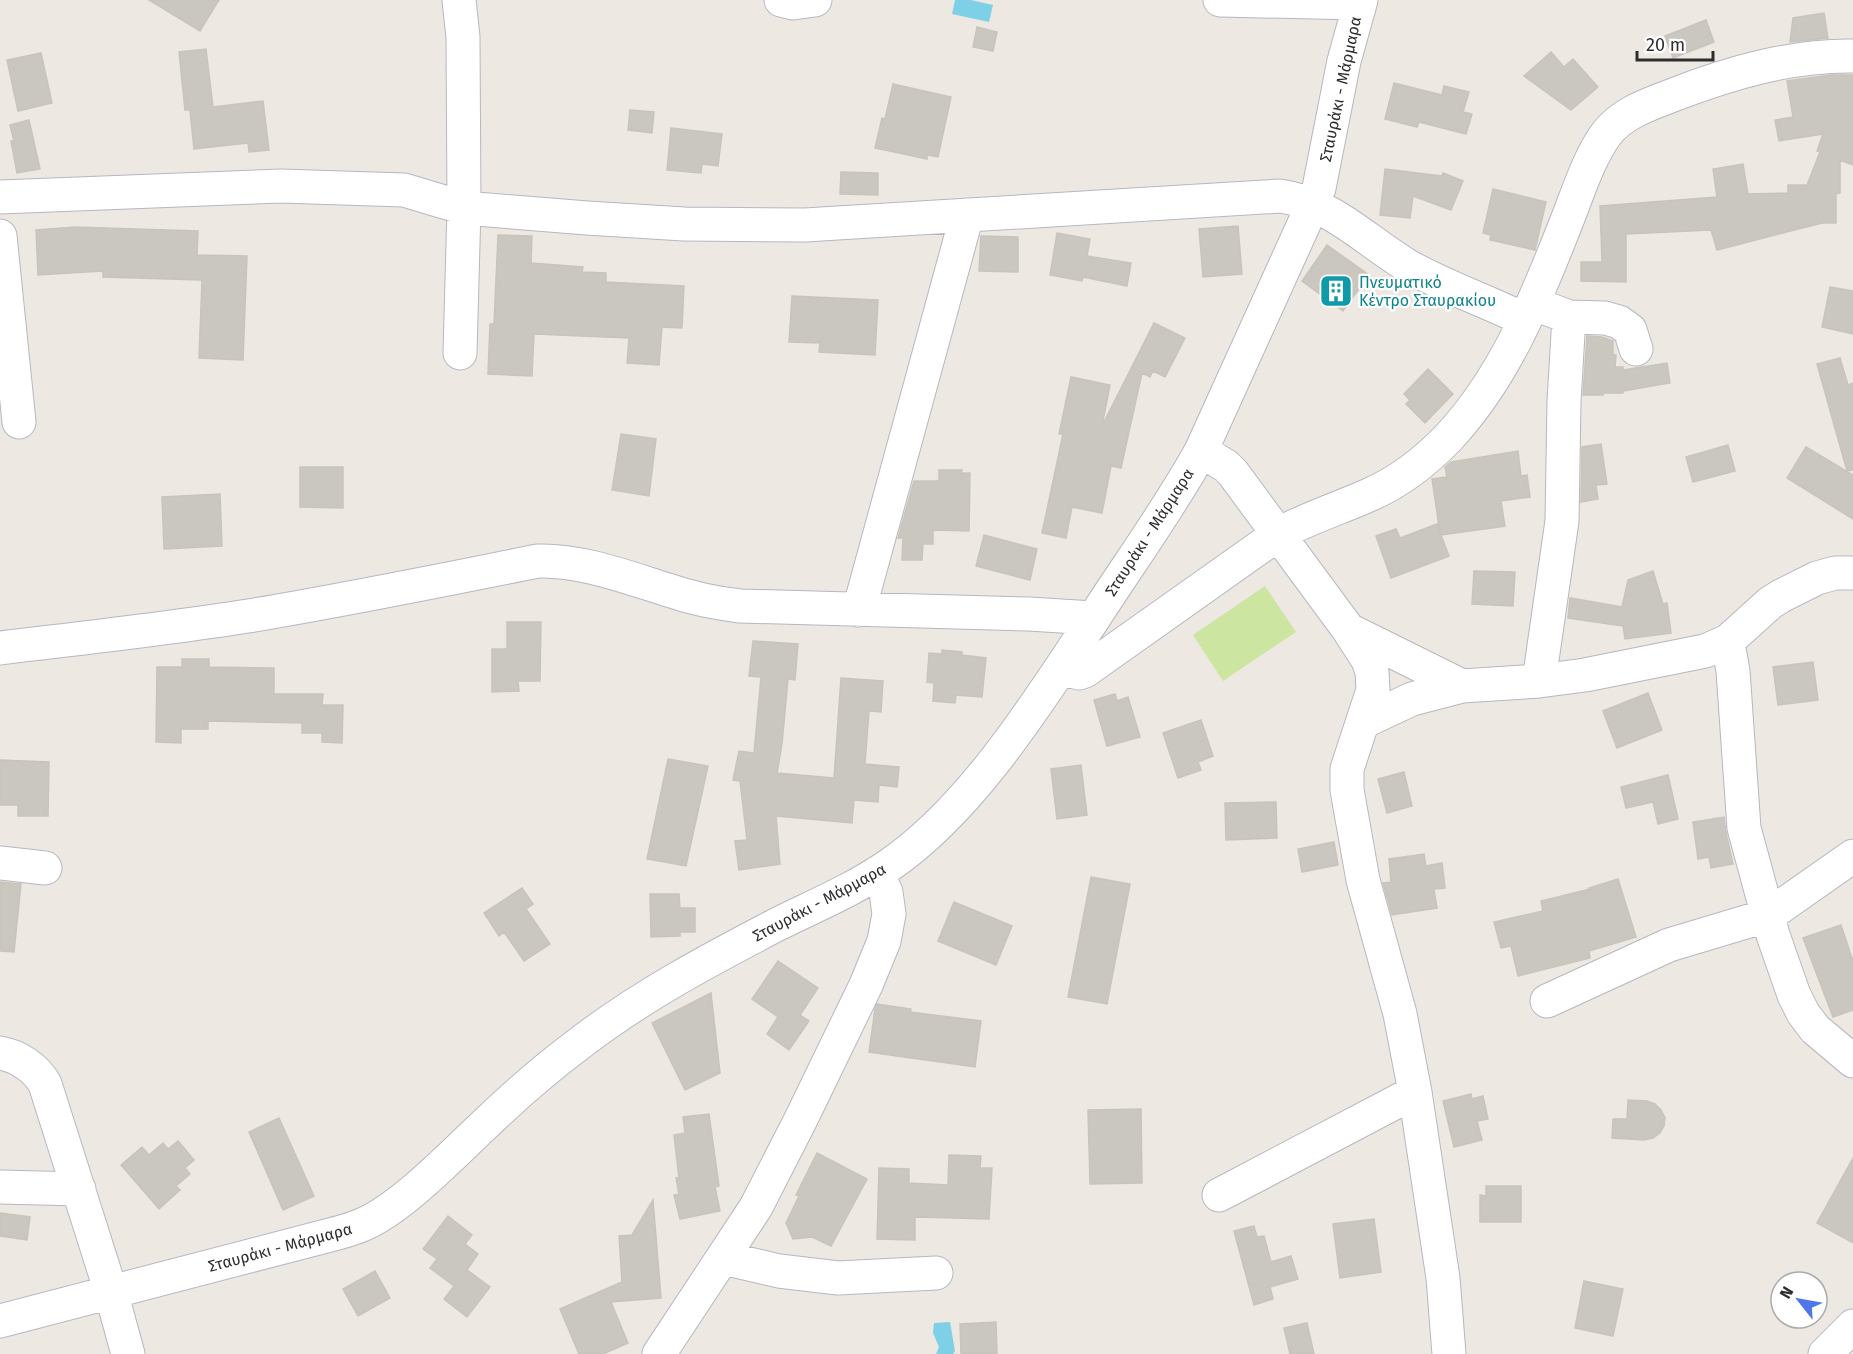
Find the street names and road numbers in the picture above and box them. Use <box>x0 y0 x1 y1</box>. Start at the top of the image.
street label: Σταυράκι - Μάρμαρα <box>1316 15 1365 164</box>
street label: Σταυράκι - Μάρμαρα <box>1101 465 1198 600</box>
street label: Σταυράκι - Μάρμαρα <box>749 859 889 946</box>
street label: Σταυράκι - Μάρμαρα <box>206 1219 354 1276</box>

